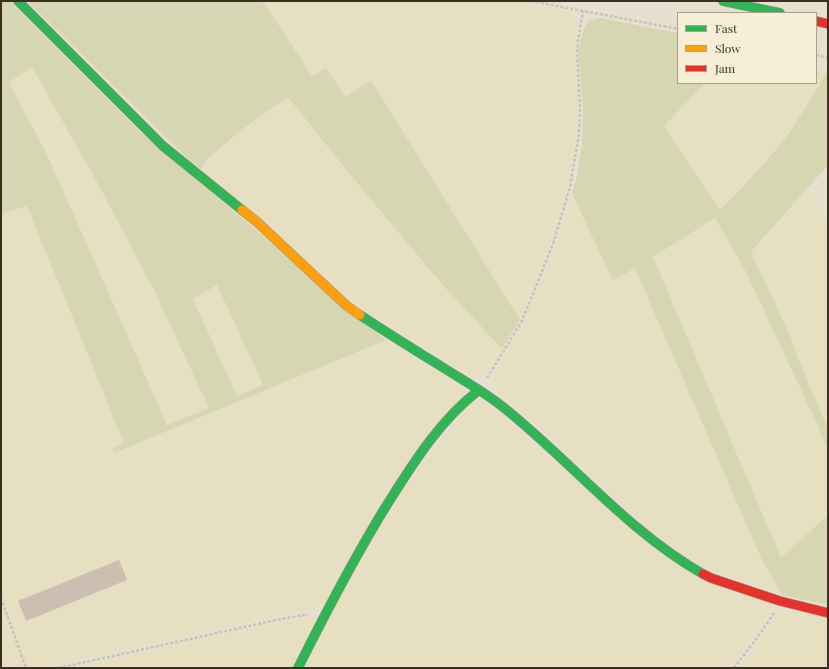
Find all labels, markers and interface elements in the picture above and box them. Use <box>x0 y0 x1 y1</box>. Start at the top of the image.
legend <box>677 12 817 84</box>
text: Fast <box>715 20 737 36</box>
text: Slow <box>715 40 741 56</box>
text: Jam <box>715 60 735 76</box>

